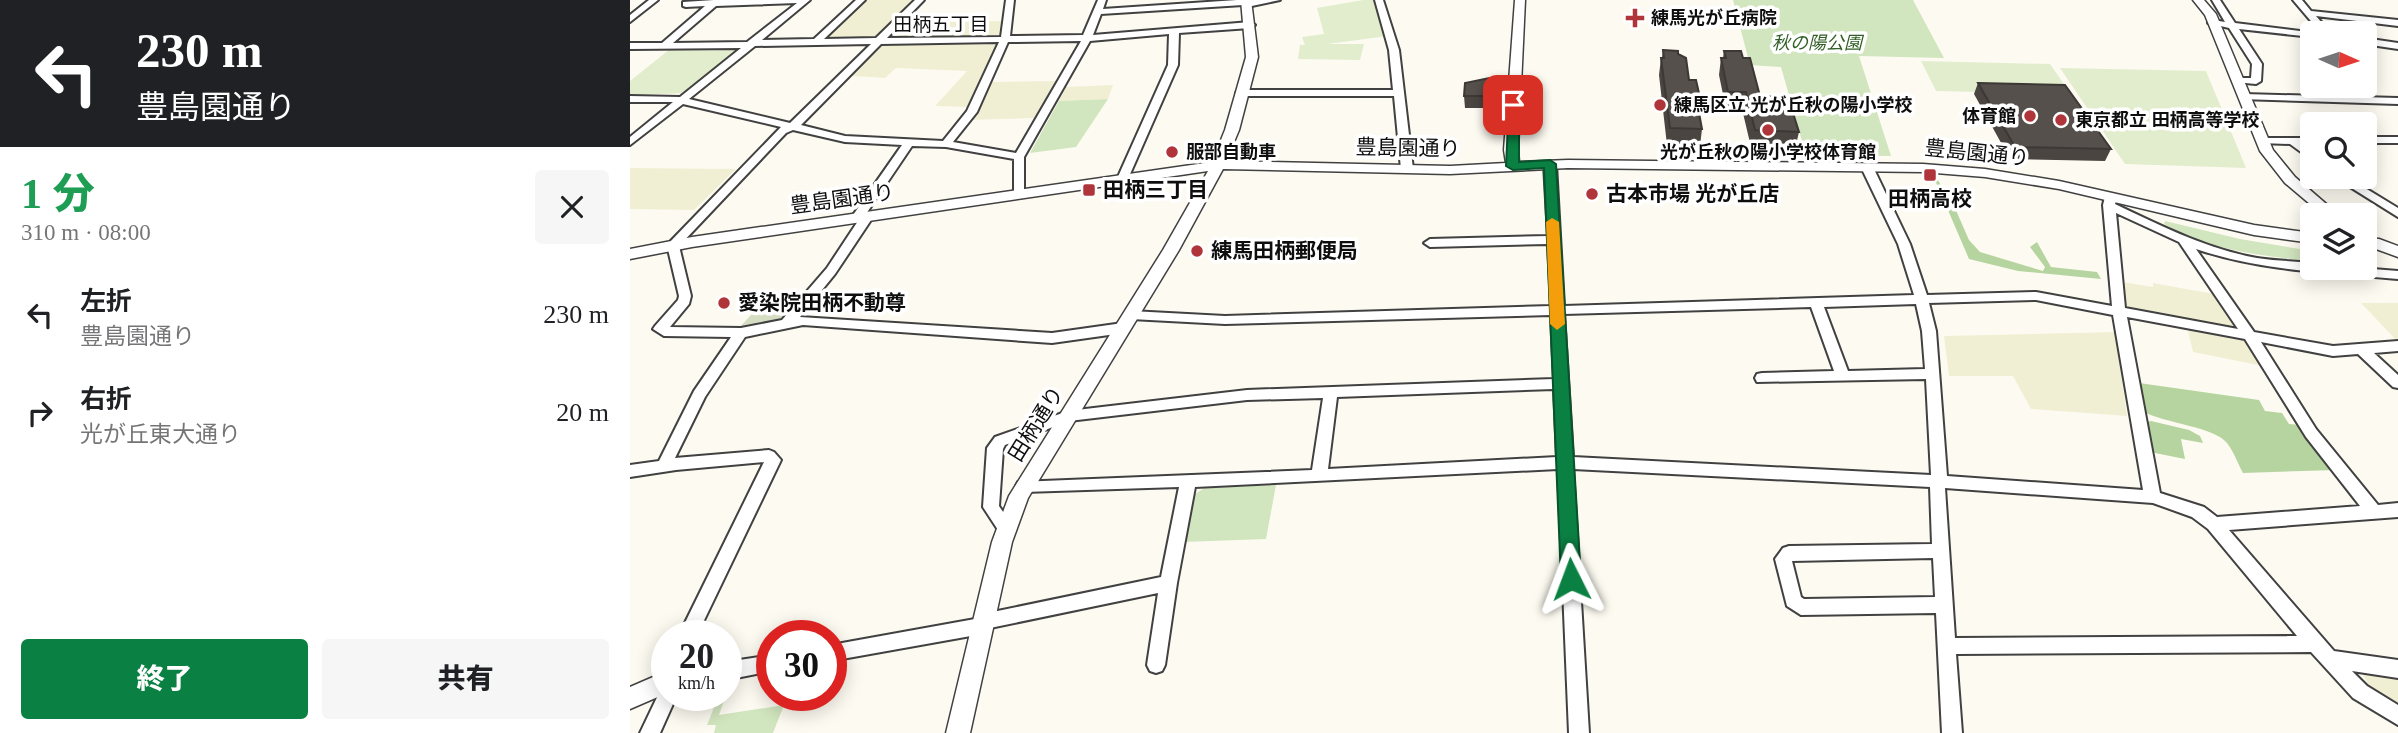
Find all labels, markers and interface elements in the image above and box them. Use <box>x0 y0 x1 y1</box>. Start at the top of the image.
marker: 練馬光が丘病院 <box>1625 8 1645 28</box>
place label: 練馬光が丘病院 <box>1651 8 1777 28</box>
district label: 田柄五丁目 <box>893 14 989 35</box>
north arrow <box>2300 21 2376 98</box>
map controls <box>2300 21 2377 280</box>
text: 230 m <box>136 23 263 78</box>
icon: left <box>21 28 112 119</box>
park label: 秋の陽公園 <box>1772 33 1865 53</box>
pin <box>1483 75 1543 135</box>
icon: arrive <box>1494 86 1532 124</box>
text: 豊島園通り <box>136 89 296 125</box>
place label: 練馬区立 光が丘秋の陽小学校 <box>1674 95 1913 115</box>
marker: 練馬区立 光が丘秋の陽小学校 <box>1652 97 1668 113</box>
place label: 体育館 <box>1962 106 2016 126</box>
marker: 体育館 <box>2022 108 2038 124</box>
place label: 東京都立 田柄高等学校 <box>2075 110 2260 130</box>
marker: 東京都立 田柄高等学校 <box>2053 112 2069 128</box>
button: search <box>2300 112 2377 189</box>
marker: 光が丘秋の陽小学校体育館 <box>1760 122 1776 138</box>
street label: 豊島園通り <box>1355 135 1461 161</box>
street label: 豊島園通り <box>1924 136 2030 170</box>
place label: 服部自動車 <box>1186 142 1276 162</box>
place label: 光が丘秋の陽小学校体育館 <box>1660 142 1876 162</box>
marker: 服部自動車 <box>1164 144 1180 160</box>
marker: 田柄高校 <box>1922 167 1938 183</box>
button: close <box>535 170 609 244</box>
text: 1 分 <box>21 171 95 217</box>
place label: 田柄三丁目 <box>1103 178 1208 202</box>
street label: 豊島園通り <box>788 180 896 218</box>
marker: 田柄三丁目 <box>1081 182 1097 198</box>
place label: 古本市場 光が丘店 <box>1606 182 1779 206</box>
marker: 古本市場 光が丘店 <box>1584 186 1600 202</box>
place label: 田柄高校 <box>1888 187 1972 211</box>
button: layers <box>2300 203 2377 280</box>
text: 310 m · 08:00 <box>21 220 151 245</box>
place label: 練馬田柄郵便局 <box>1211 239 1358 263</box>
marker: 練馬田柄郵便局 <box>1189 243 1205 259</box>
text: 左折 <box>80 287 132 316</box>
place label: 愛染院田柄不動尊 <box>738 291 906 315</box>
marker: 愛染院田柄不動尊 <box>716 295 732 311</box>
icon: left <box>21 296 59 334</box>
text: 230 m <box>543 300 609 329</box>
text: 豊島園通り <box>80 324 195 349</box>
street label: 田柄通り <box>1004 382 1068 466</box>
text: 右折 <box>80 385 132 414</box>
icon: right <box>21 394 59 432</box>
text: 20 m <box>556 398 609 427</box>
text: 光が丘東大通り <box>80 422 241 447</box>
position arrow <box>1534 542 1608 616</box>
speed limit sign: 30 <box>756 620 847 711</box>
text: 20 <box>679 637 714 676</box>
button: 終了 <box>21 639 308 719</box>
button: 共有 <box>322 639 609 719</box>
text: km/h <box>678 673 715 693</box>

